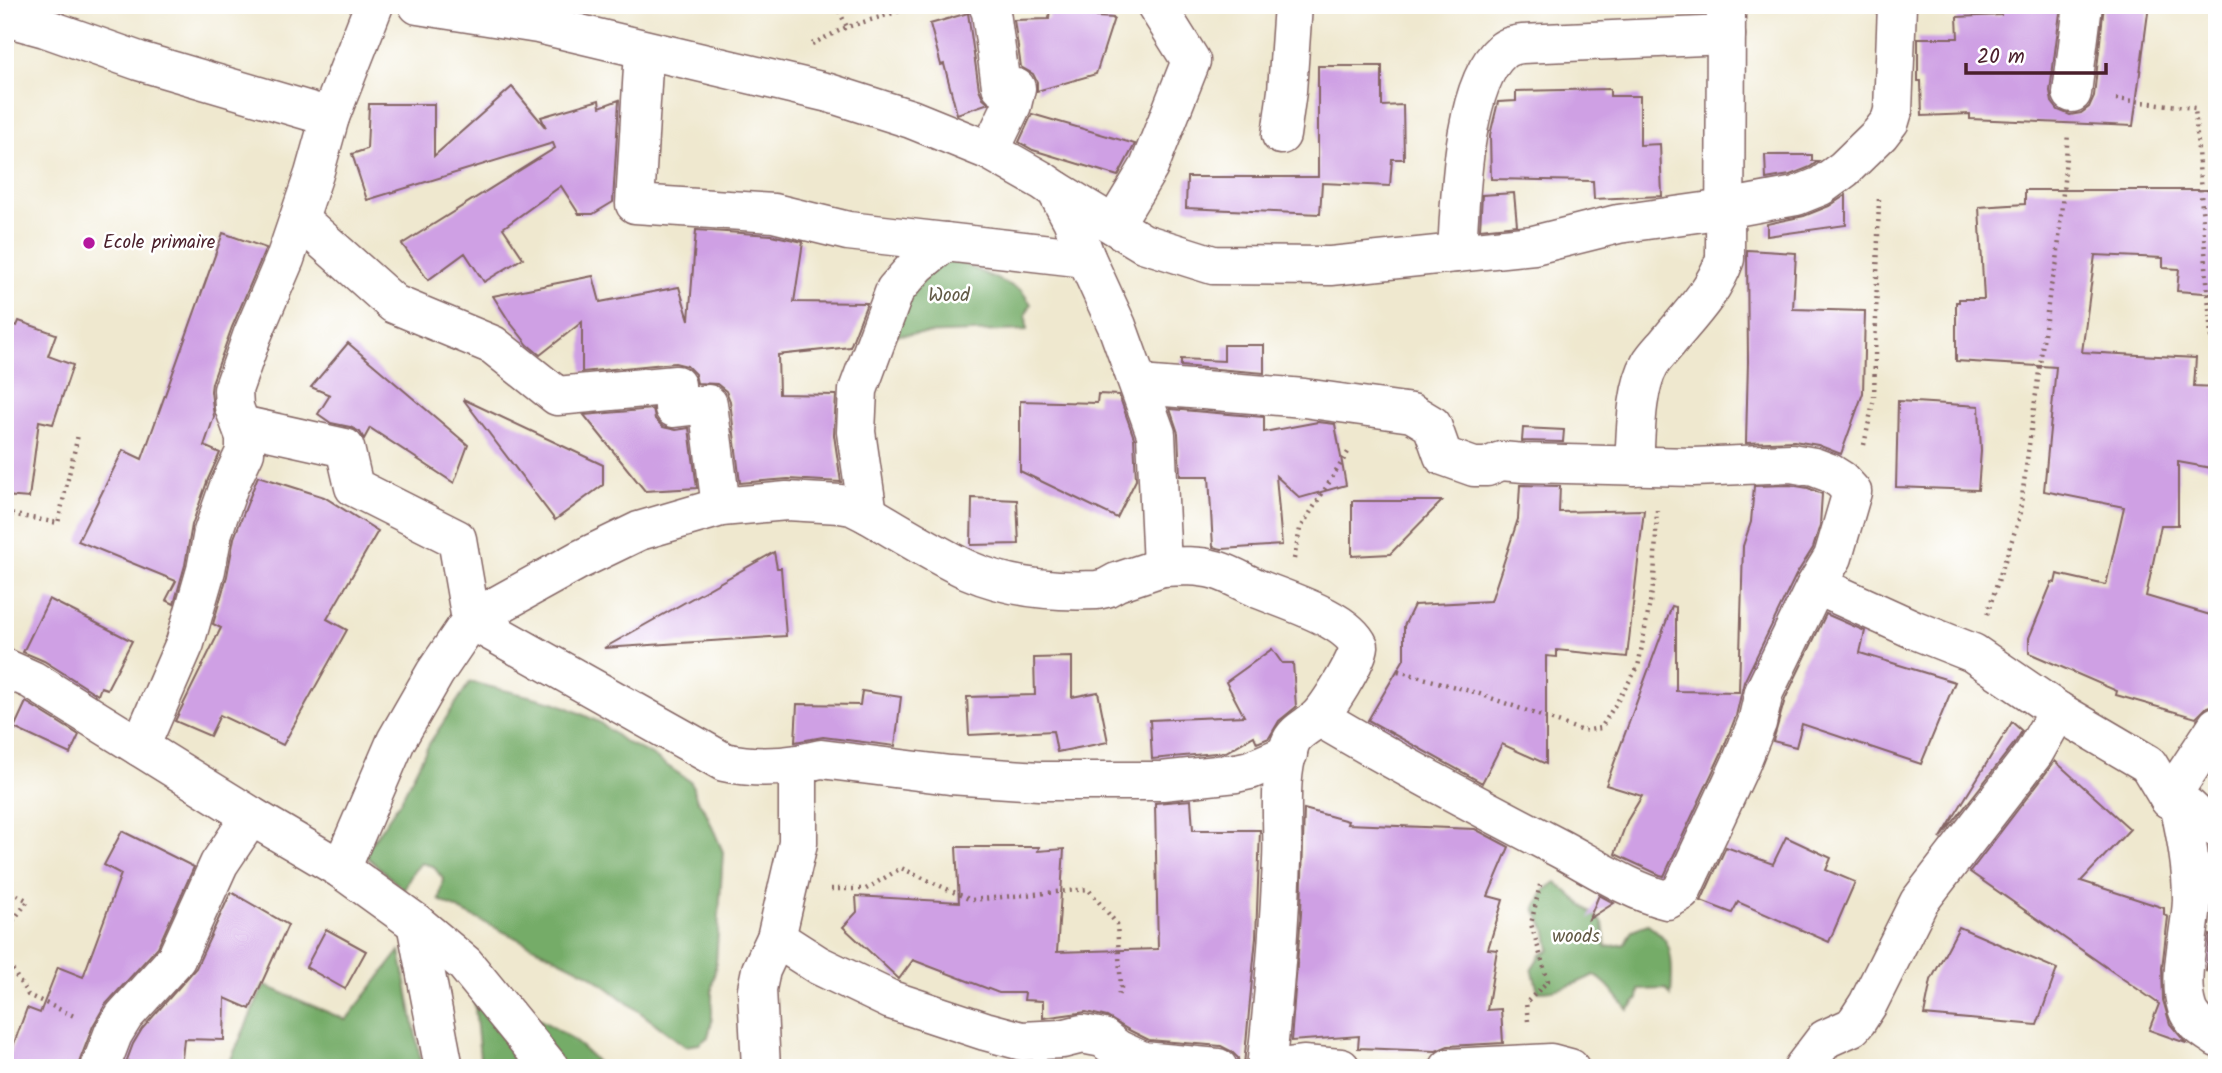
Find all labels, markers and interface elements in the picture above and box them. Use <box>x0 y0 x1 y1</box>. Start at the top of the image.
scale bar <box>1966 32 2106 76</box>
text: 20 m <box>1977 41 2025 74</box>
place label: Ecole primaire <box>103 228 216 258</box>
marker: Ecole primaire <box>81 235 97 251</box>
park label: Wood <box>928 281 970 311</box>
park label: woods <box>1552 922 1600 952</box>

